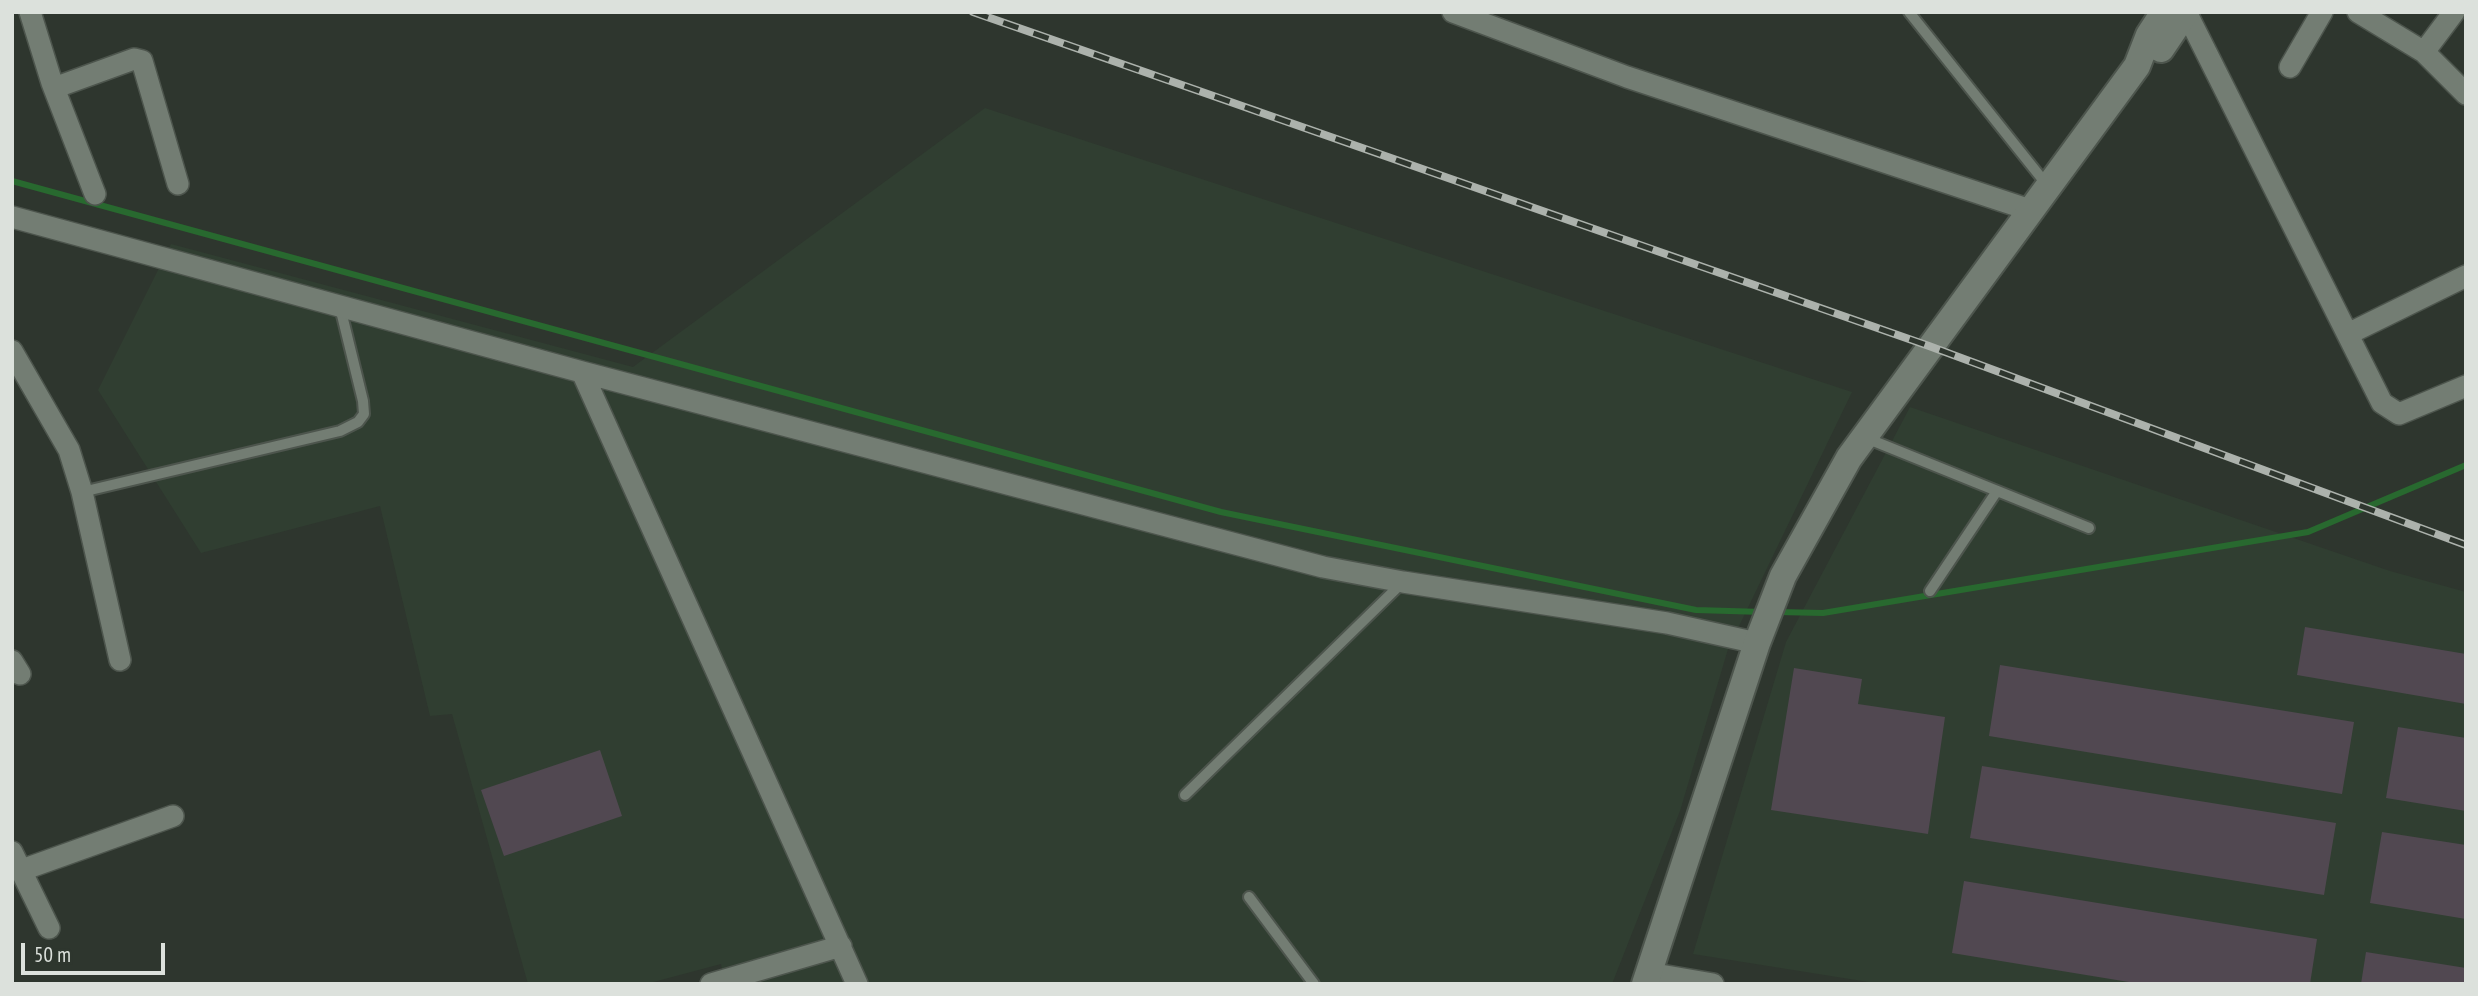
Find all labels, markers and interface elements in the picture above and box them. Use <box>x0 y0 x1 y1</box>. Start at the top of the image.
scale bar <box>24 930 168 974</box>
text: 50 m <box>34 941 71 968</box>

